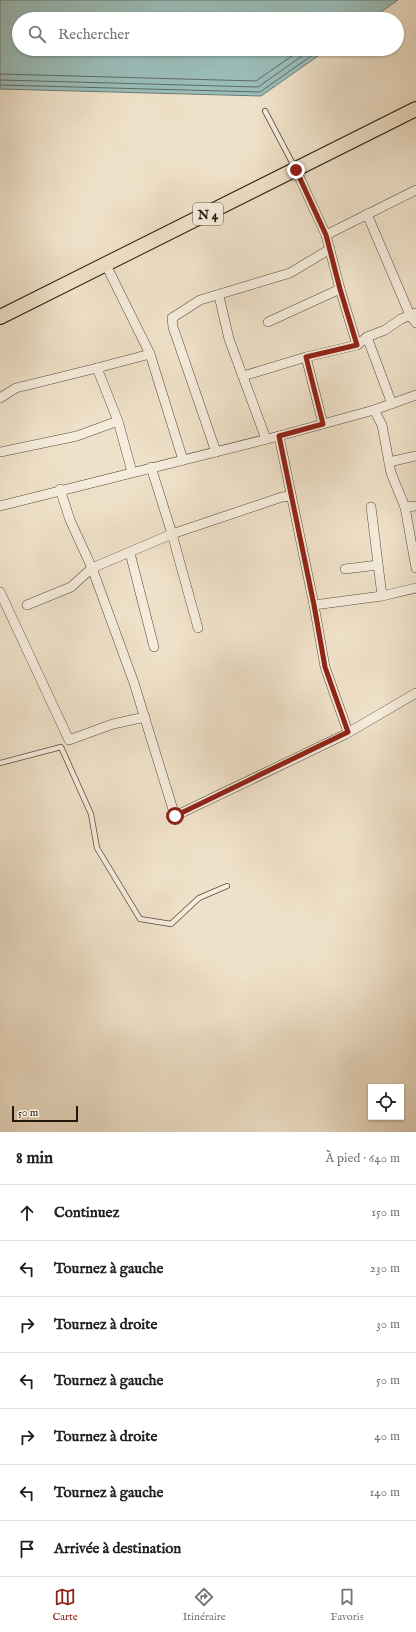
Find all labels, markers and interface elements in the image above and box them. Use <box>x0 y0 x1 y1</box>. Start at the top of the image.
search box <box>12 12 404 56</box>
icon: search <box>26 23 48 45</box>
text: Rechercher <box>58 25 130 44</box>
route end <box>287 161 305 179</box>
road number: N 4 <box>193 203 223 225</box>
route start <box>166 807 184 825</box>
map controls <box>368 1084 404 1120</box>
button: locate <box>368 1084 404 1120</box>
scale bar <box>12 1104 78 1123</box>
text: 50 m <box>18 1106 38 1120</box>
text: 8 min <box>16 1148 53 1169</box>
text: À pied · 640 m <box>325 1150 400 1167</box>
icon: ahead <box>16 1202 38 1224</box>
text: Continuez <box>54 1203 119 1222</box>
text: 150 m <box>371 1204 400 1221</box>
icon: left <box>16 1258 38 1280</box>
text: Tournez à gauche <box>54 1259 163 1278</box>
text: 230 m <box>370 1260 400 1277</box>
icon: right <box>16 1314 38 1336</box>
text: Tournez à droite <box>54 1315 157 1334</box>
text: 30 m <box>376 1316 400 1333</box>
icon: left <box>16 1370 38 1392</box>
text: Tournez à gauche <box>54 1371 163 1390</box>
text: 50 m <box>376 1372 400 1389</box>
icon: right <box>16 1426 38 1448</box>
text: Tournez à droite <box>54 1427 157 1446</box>
text: 40 m <box>374 1428 400 1445</box>
icon: left <box>16 1482 38 1504</box>
text: Tournez à gauche <box>54 1483 163 1502</box>
text: 140 m <box>370 1484 400 1501</box>
icon: arrive <box>16 1538 38 1560</box>
text: Arrivée à destination <box>54 1539 181 1558</box>
tab: Carte <box>52 1586 78 1624</box>
tab: Itinéraire <box>183 1586 226 1624</box>
tab: Favoris <box>331 1586 364 1624</box>

